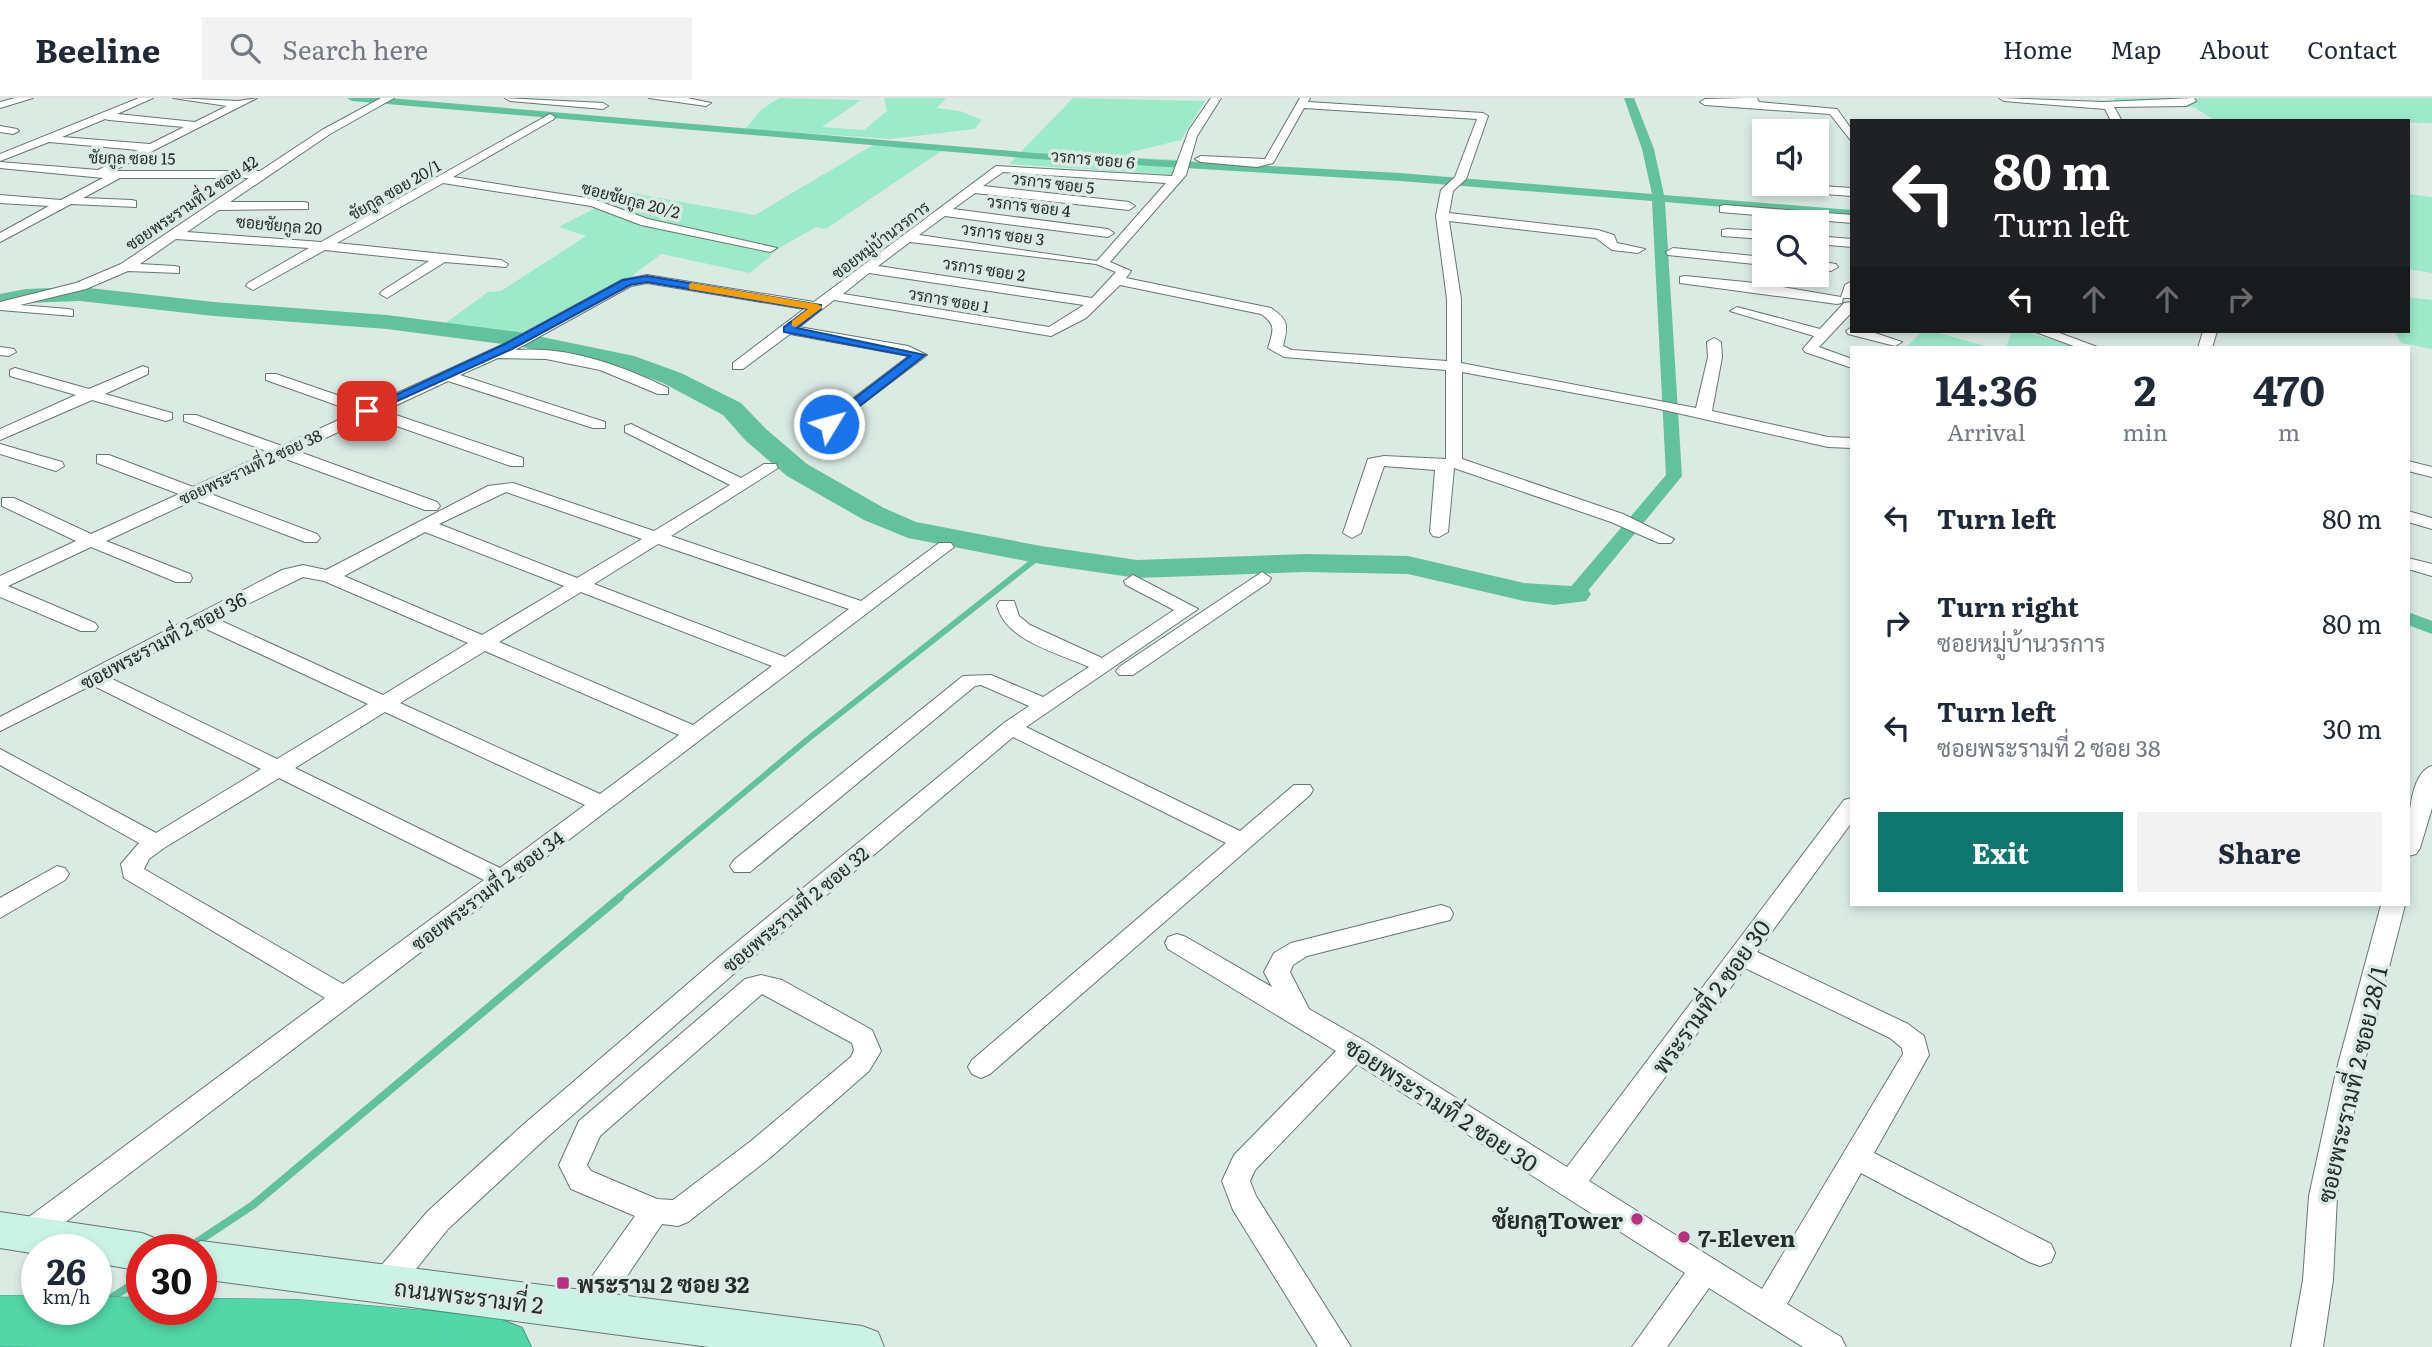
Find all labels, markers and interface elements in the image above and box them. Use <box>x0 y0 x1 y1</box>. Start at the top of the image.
search box <box>202 17 692 80</box>
text: Beeline <box>35 24 160 73</box>
icon: search <box>226 29 264 67</box>
text: Search here <box>282 29 428 68</box>
text: Home <box>2003 31 2072 66</box>
text: Map <box>2110 31 2161 66</box>
text: About <box>2199 31 2269 66</box>
text: Contact <box>2307 31 2397 66</box>
map controls <box>1752 119 1829 287</box>
button: sound <box>1752 119 1829 196</box>
text: 80 m <box>1993 132 2111 205</box>
street label: วรการ ซอย 6 <box>1050 142 1136 174</box>
street label: ชัยกูล ซอย 15 <box>88 144 176 171</box>
icon: left <box>1878 147 1969 238</box>
street label: ซอยพระรามที่ 2 ซอย 42 <box>119 148 262 255</box>
street label: ชัยกูล ซอย 20/1 <box>343 153 445 226</box>
street label: วรการ ซอย 5 <box>1010 165 1096 199</box>
street label: ซอยชัยกูล 20/2 <box>579 174 683 225</box>
street label: วรการ ซอย 4 <box>986 188 1072 222</box>
street label: ซอยหมู่บ้านวรการ <box>826 194 935 285</box>
text: Turn left <box>1993 199 2130 247</box>
street label: ซอยชัยกูล 20 <box>235 208 323 241</box>
button: search <box>1752 210 1829 287</box>
street label: วรการ ซอย 3 <box>960 215 1046 251</box>
street label: วรการ ซอย 2 <box>941 250 1027 286</box>
street label: วรการ ซอย 1 <box>907 280 992 318</box>
icon: left <box>2002 280 2040 318</box>
icon: ahead <box>2075 280 2113 318</box>
icon: ahead <box>2148 280 2186 318</box>
icon: right <box>2221 280 2259 318</box>
text: 14:36 <box>1935 357 2038 419</box>
text: 2 <box>2134 357 2156 419</box>
text: 470 <box>2253 357 2325 419</box>
pin <box>337 381 397 441</box>
position arrow <box>792 387 866 461</box>
icon: arrive <box>348 392 386 430</box>
text: Arrival <box>1947 414 2026 448</box>
text: min <box>2122 414 2168 448</box>
text: m <box>2278 414 2300 448</box>
street label: ซอยพระรามที่ 2 ซอย 38 <box>174 421 326 510</box>
text: Turn left <box>1937 498 2056 537</box>
text: 80 m <box>2322 498 2382 537</box>
icon: left <box>1878 499 1916 537</box>
street label: ซอยพระรามที่ 2 ซอย 36 <box>74 583 251 696</box>
text: Turn right <box>1937 586 2079 625</box>
text: 80 m <box>2322 603 2382 642</box>
icon: right <box>1878 604 1916 642</box>
text: ซอยหมู่บ้านวรการ <box>1937 625 2106 659</box>
text: Turn left <box>1937 691 2056 730</box>
text: 30 m <box>2322 708 2382 747</box>
icon: left <box>1878 709 1916 747</box>
text: ซอยพระรามที่ 2 ซอย 38 <box>1937 730 2161 764</box>
button: Exit <box>1878 812 2123 892</box>
button: Share <box>2137 812 2382 892</box>
street label: ซอยพระรามที่ 2 ซอย 34 <box>404 821 570 957</box>
street label: ซอยพระรามที่ 2 ซอย 32 <box>714 838 874 979</box>
street label: พระรามที่ 2 ซอย 30 <box>1641 911 1778 1080</box>
street label: ซอยพระรามที่ 2 ซอย 28/1 <box>2305 962 2395 1206</box>
street label: ซอยพระรามที่ 2 ซอย 30 <box>1339 1027 1546 1179</box>
place label: ชัยกลูTower <box>1492 1202 1624 1237</box>
marker: ชัยกลูTower <box>1629 1211 1645 1227</box>
place label: 7-Eleven <box>1698 1220 1795 1254</box>
marker: 7-Eleven <box>1676 1229 1692 1245</box>
speed limit sign: 30 <box>126 1234 217 1325</box>
text: 26 <box>47 1244 86 1296</box>
place label: พระราม 2 ซอย 32 <box>577 1266 749 1300</box>
street label: ถนนพระรามที่ 2 <box>392 1267 546 1321</box>
marker: พระราม 2 ซอย 32 <box>555 1275 571 1291</box>
text: km/h <box>43 1283 90 1310</box>

